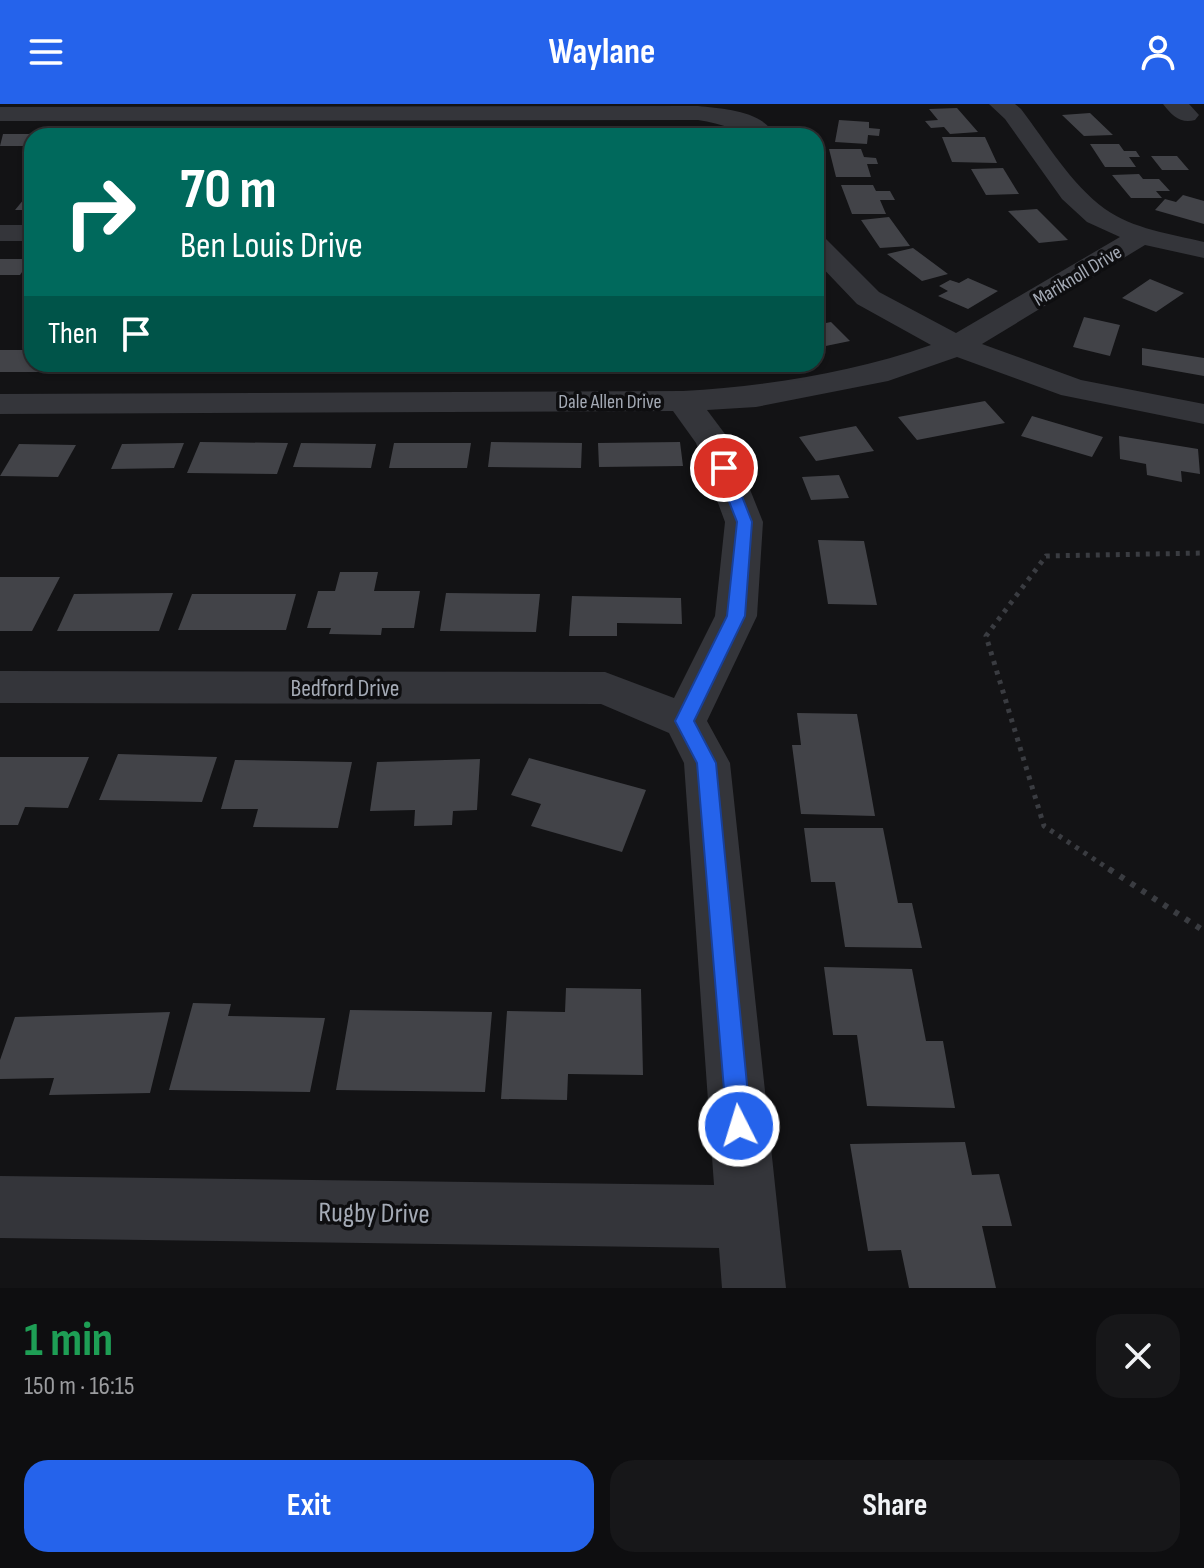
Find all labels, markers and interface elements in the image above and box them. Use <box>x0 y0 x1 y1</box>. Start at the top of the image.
icon: menu <box>24 30 68 74</box>
icon: person <box>1136 30 1180 74</box>
text: Waylane <box>549 31 655 74</box>
text: 70 m <box>180 157 277 224</box>
icon: right <box>48 160 152 264</box>
text: Ben Louis Drive <box>180 225 363 268</box>
street label: Mariknoll Drive <box>1029 240 1126 312</box>
icon: arrive <box>114 312 158 356</box>
text: Then <box>48 316 98 352</box>
street label: Dale Allen Drive <box>558 390 662 414</box>
pin <box>690 434 758 502</box>
icon: arrive <box>702 446 746 490</box>
street label: Bedford Drive <box>291 674 399 703</box>
position arrow <box>697 1084 781 1168</box>
street label: Rugby Drive <box>318 1196 430 1231</box>
text: 1 min <box>24 1312 113 1369</box>
button: close <box>1096 1314 1180 1398</box>
text: 150 m · 16:15 <box>24 1371 134 1402</box>
button: Exit <box>24 1460 594 1552</box>
button: Share <box>610 1460 1180 1552</box>

